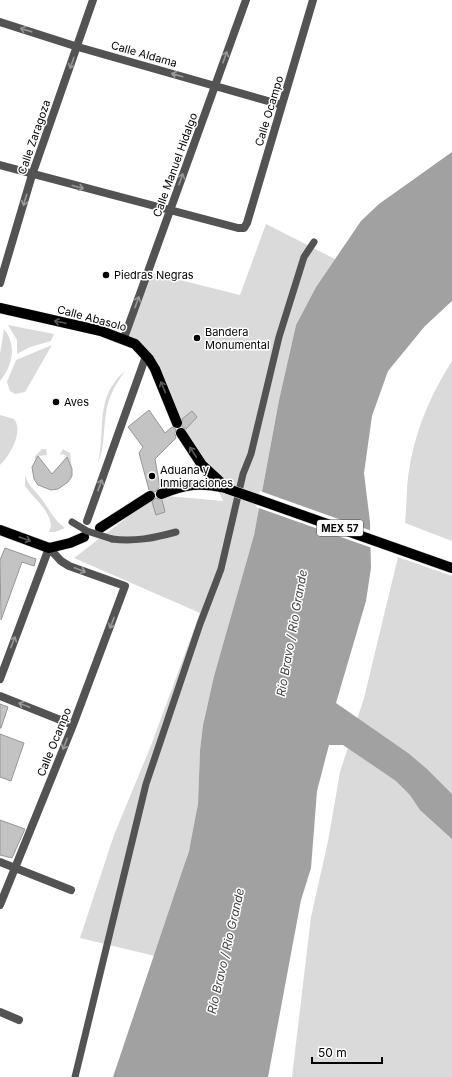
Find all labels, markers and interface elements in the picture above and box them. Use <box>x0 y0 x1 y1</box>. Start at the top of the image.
one-way arrow <box>19 26 32 33</box>
street label: Calle Aldama <box>109 38 179 70</box>
one-way arrow <box>222 51 230 63</box>
one-way arrow <box>67 57 75 69</box>
one-way arrow <box>171 71 184 78</box>
street label: Calle Ocampo <box>252 74 286 148</box>
street label: Calle Zaragoza <box>15 98 53 176</box>
street label: Calle Manuel Hidalgo <box>150 111 201 219</box>
one-way arrow <box>178 174 186 186</box>
one-way arrow <box>71 184 84 191</box>
one-way arrow <box>21 193 28 206</box>
place label: Piedras Negras <box>114 268 194 282</box>
marker: Piedras Negras <box>101 270 111 280</box>
one-way arrow <box>134 296 142 308</box>
street label: Calle Abasolo <box>56 302 129 334</box>
one-way arrow <box>54 318 67 326</box>
place label: Bandera Monumental <box>205 325 270 352</box>
marker: Bandera Monumental <box>192 333 202 343</box>
one-way arrow <box>159 381 166 393</box>
place label: Aves <box>64 395 89 409</box>
marker: Aves <box>51 397 61 407</box>
one-way arrow <box>189 447 197 458</box>
place label: Aduana y Inmigraciones <box>160 463 233 490</box>
marker: Aduana y Inmigraciones <box>147 471 157 481</box>
one-way arrow <box>97 478 104 491</box>
road number: MEX 57 <box>317 520 363 536</box>
one-way arrow <box>18 535 30 543</box>
one-way arrow <box>74 567 86 575</box>
water label: Río Bravo / Rio Grande <box>273 568 310 698</box>
one-way arrow <box>108 616 116 628</box>
one-way arrow <box>10 636 18 648</box>
one-way arrow <box>18 701 30 709</box>
street label: Calle Ocampo <box>34 705 74 778</box>
one-way arrow <box>61 738 69 750</box>
water label: Río Bravo / Rio Grande <box>204 886 247 1015</box>
scale bar <box>312 1039 382 1065</box>
text: 50 m <box>318 1045 347 1060</box>

